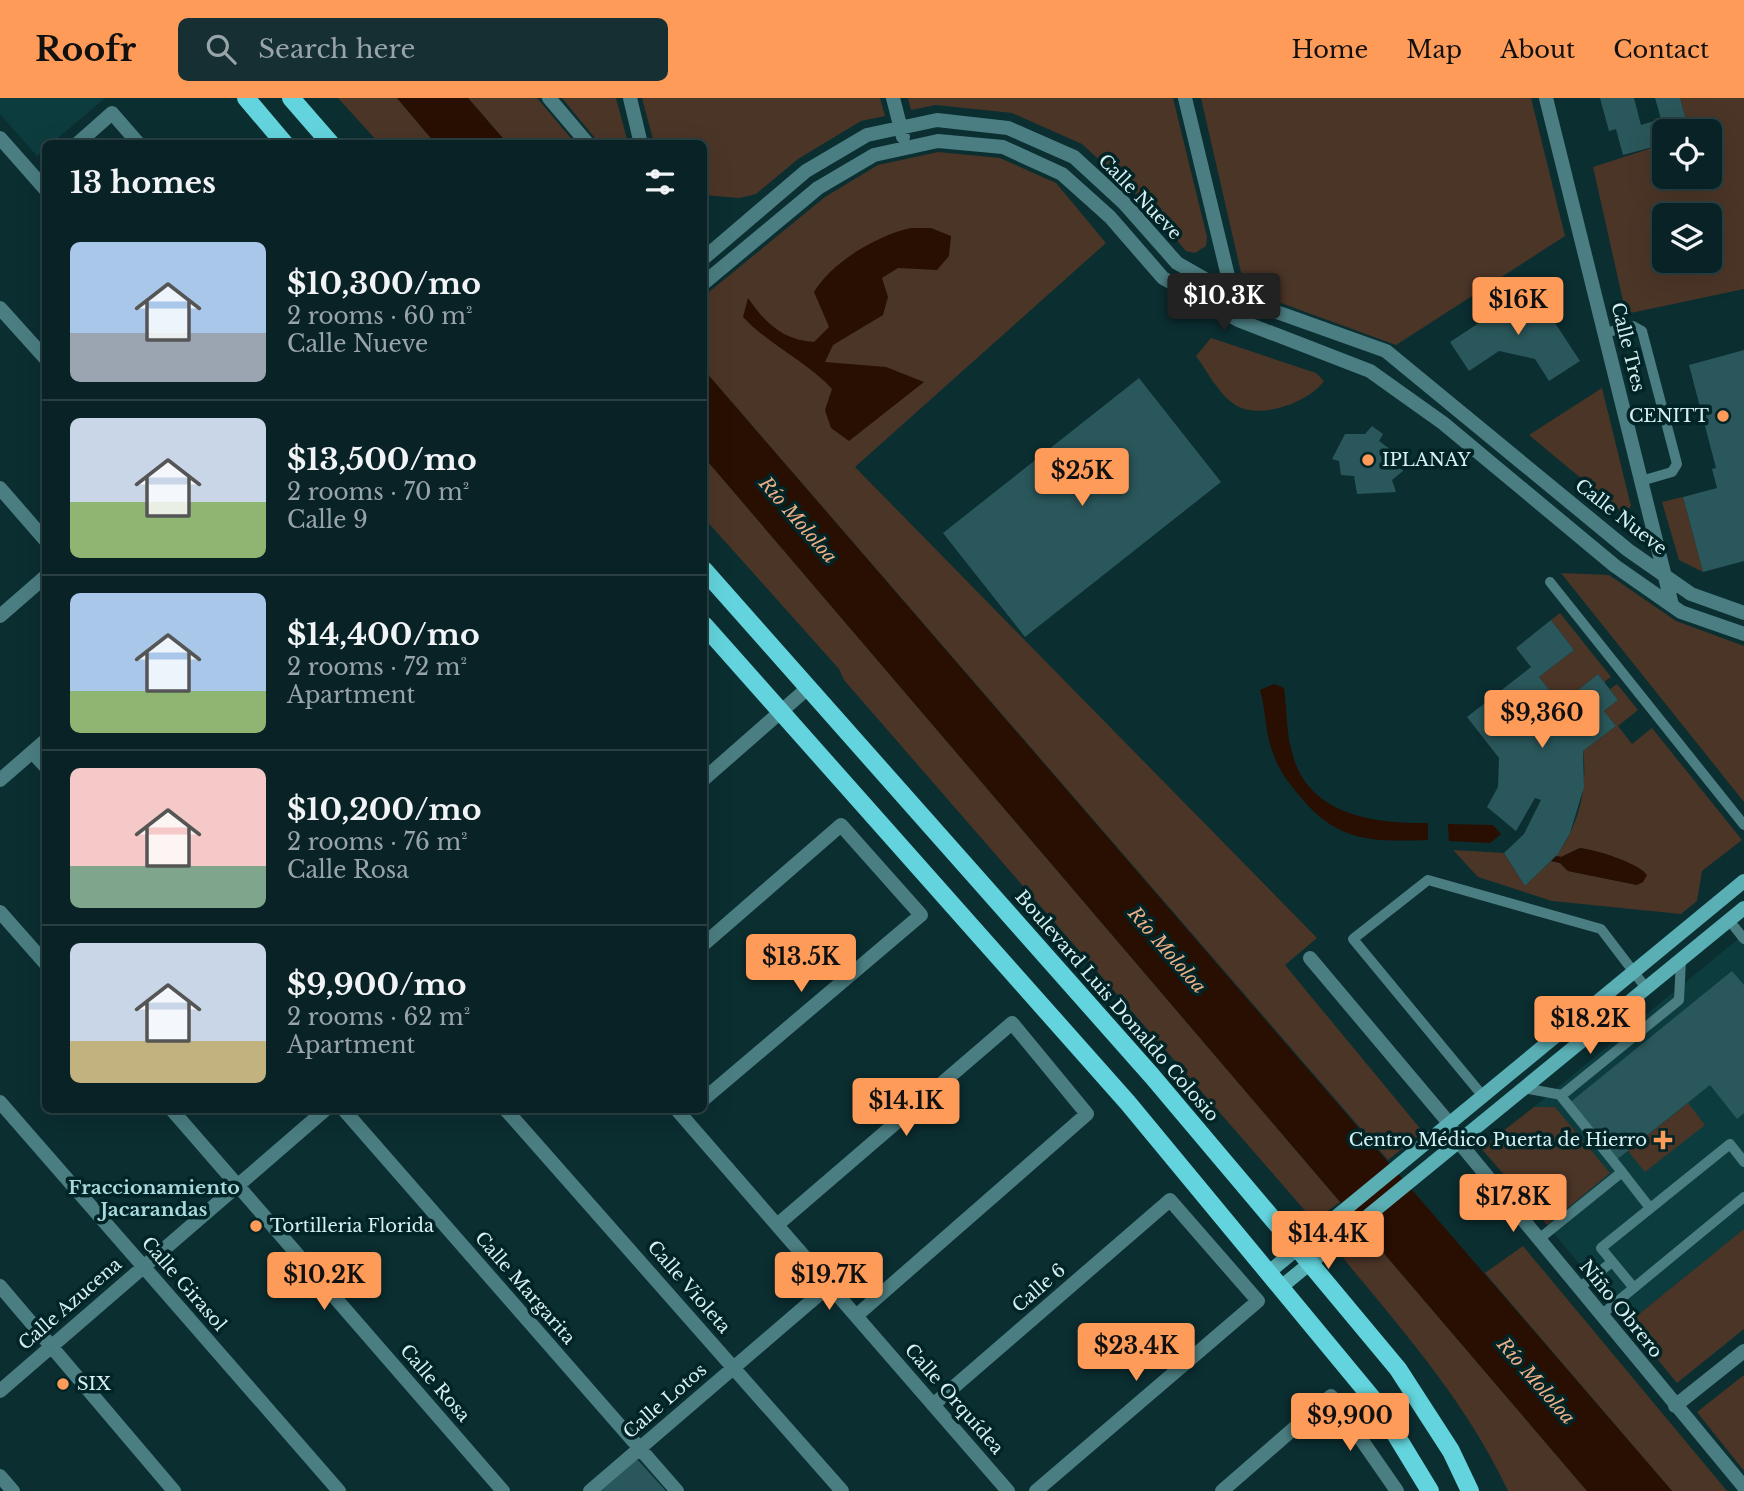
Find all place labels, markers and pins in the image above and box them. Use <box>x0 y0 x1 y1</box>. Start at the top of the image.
pin: $10.3K <box>1167 274 1281 333</box>
pin: $16K <box>1477 278 1559 337</box>
place label: CENITT <box>1629 405 1710 427</box>
marker: CENITT <box>1715 408 1731 424</box>
pin: $25K <box>1041 448 1123 508</box>
place label: IPLANAY <box>1382 449 1471 471</box>
marker: IPLANAY <box>1360 452 1376 468</box>
pin: $9,360 <box>1485 690 1599 750</box>
pin: $13.5K <box>744 934 858 994</box>
pin: $18.2K <box>1533 996 1647 1056</box>
pin: $14.1K <box>849 1079 963 1138</box>
place label: Centro Médico Puerta de Hierro <box>1349 1129 1647 1151</box>
marker: Centro Médico Puerta de Hierro <box>1653 1130 1673 1150</box>
pin: $17.8K <box>1456 1174 1570 1234</box>
pin: $14.4K <box>1271 1212 1385 1271</box>
place label: Tortilleria Florida <box>270 1215 434 1237</box>
marker: Tortilleria Florida <box>248 1218 264 1234</box>
pin: $10.2K <box>267 1252 381 1312</box>
pin: $19.7K <box>772 1252 886 1312</box>
pin: $23.4K <box>1079 1324 1193 1383</box>
place label: SIX <box>77 1373 111 1395</box>
marker: SIX <box>55 1376 71 1392</box>
pin: $9,900 <box>1293 1394 1407 1453</box>

